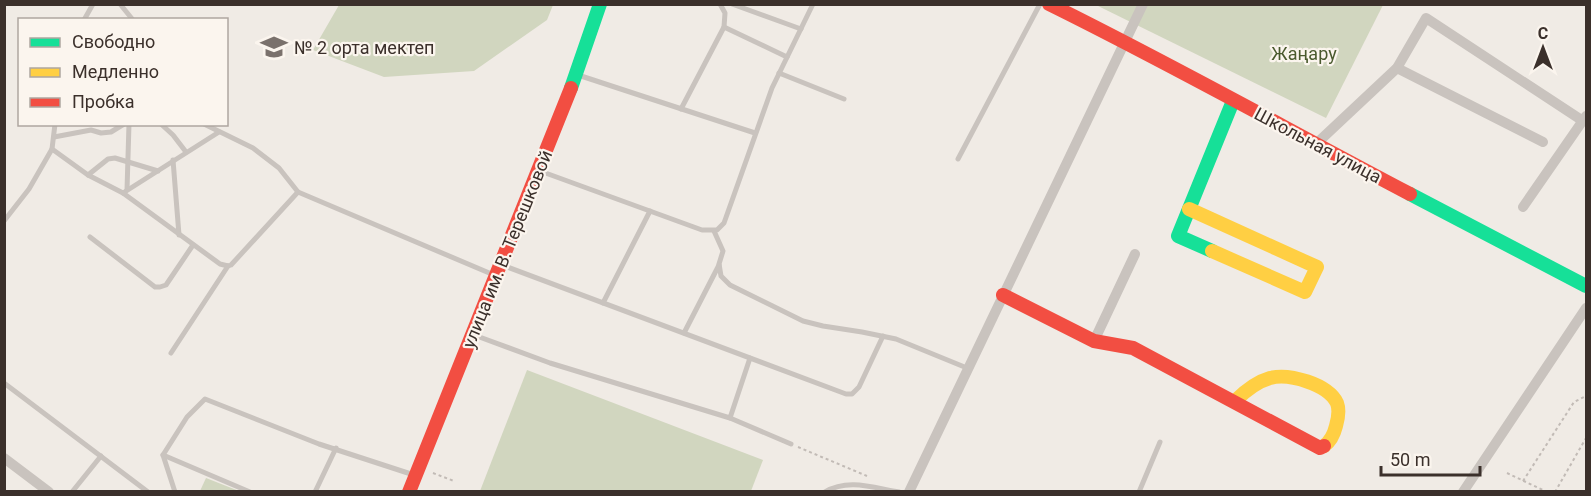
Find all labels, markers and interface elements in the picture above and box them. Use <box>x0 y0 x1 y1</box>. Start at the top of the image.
legend <box>18 18 228 126</box>
north arrow <box>1513 18 1573 78</box>
text: С <box>1538 24 1548 43</box>
text: Свободно <box>72 31 155 52</box>
school or university icon: № 2 орта мектеп <box>259 32 289 62</box>
place label: № 2 орта мектеп <box>294 37 435 58</box>
park label: Жаңару <box>1271 43 1337 64</box>
text: Медленно <box>72 61 159 82</box>
text: Пробка <box>72 91 135 112</box>
street label: Школьная улица <box>1251 103 1385 187</box>
street label: улица им. В. Терешковой <box>458 147 556 351</box>
scale bar <box>1381 439 1480 477</box>
text: 50 m <box>1390 449 1430 470</box>

